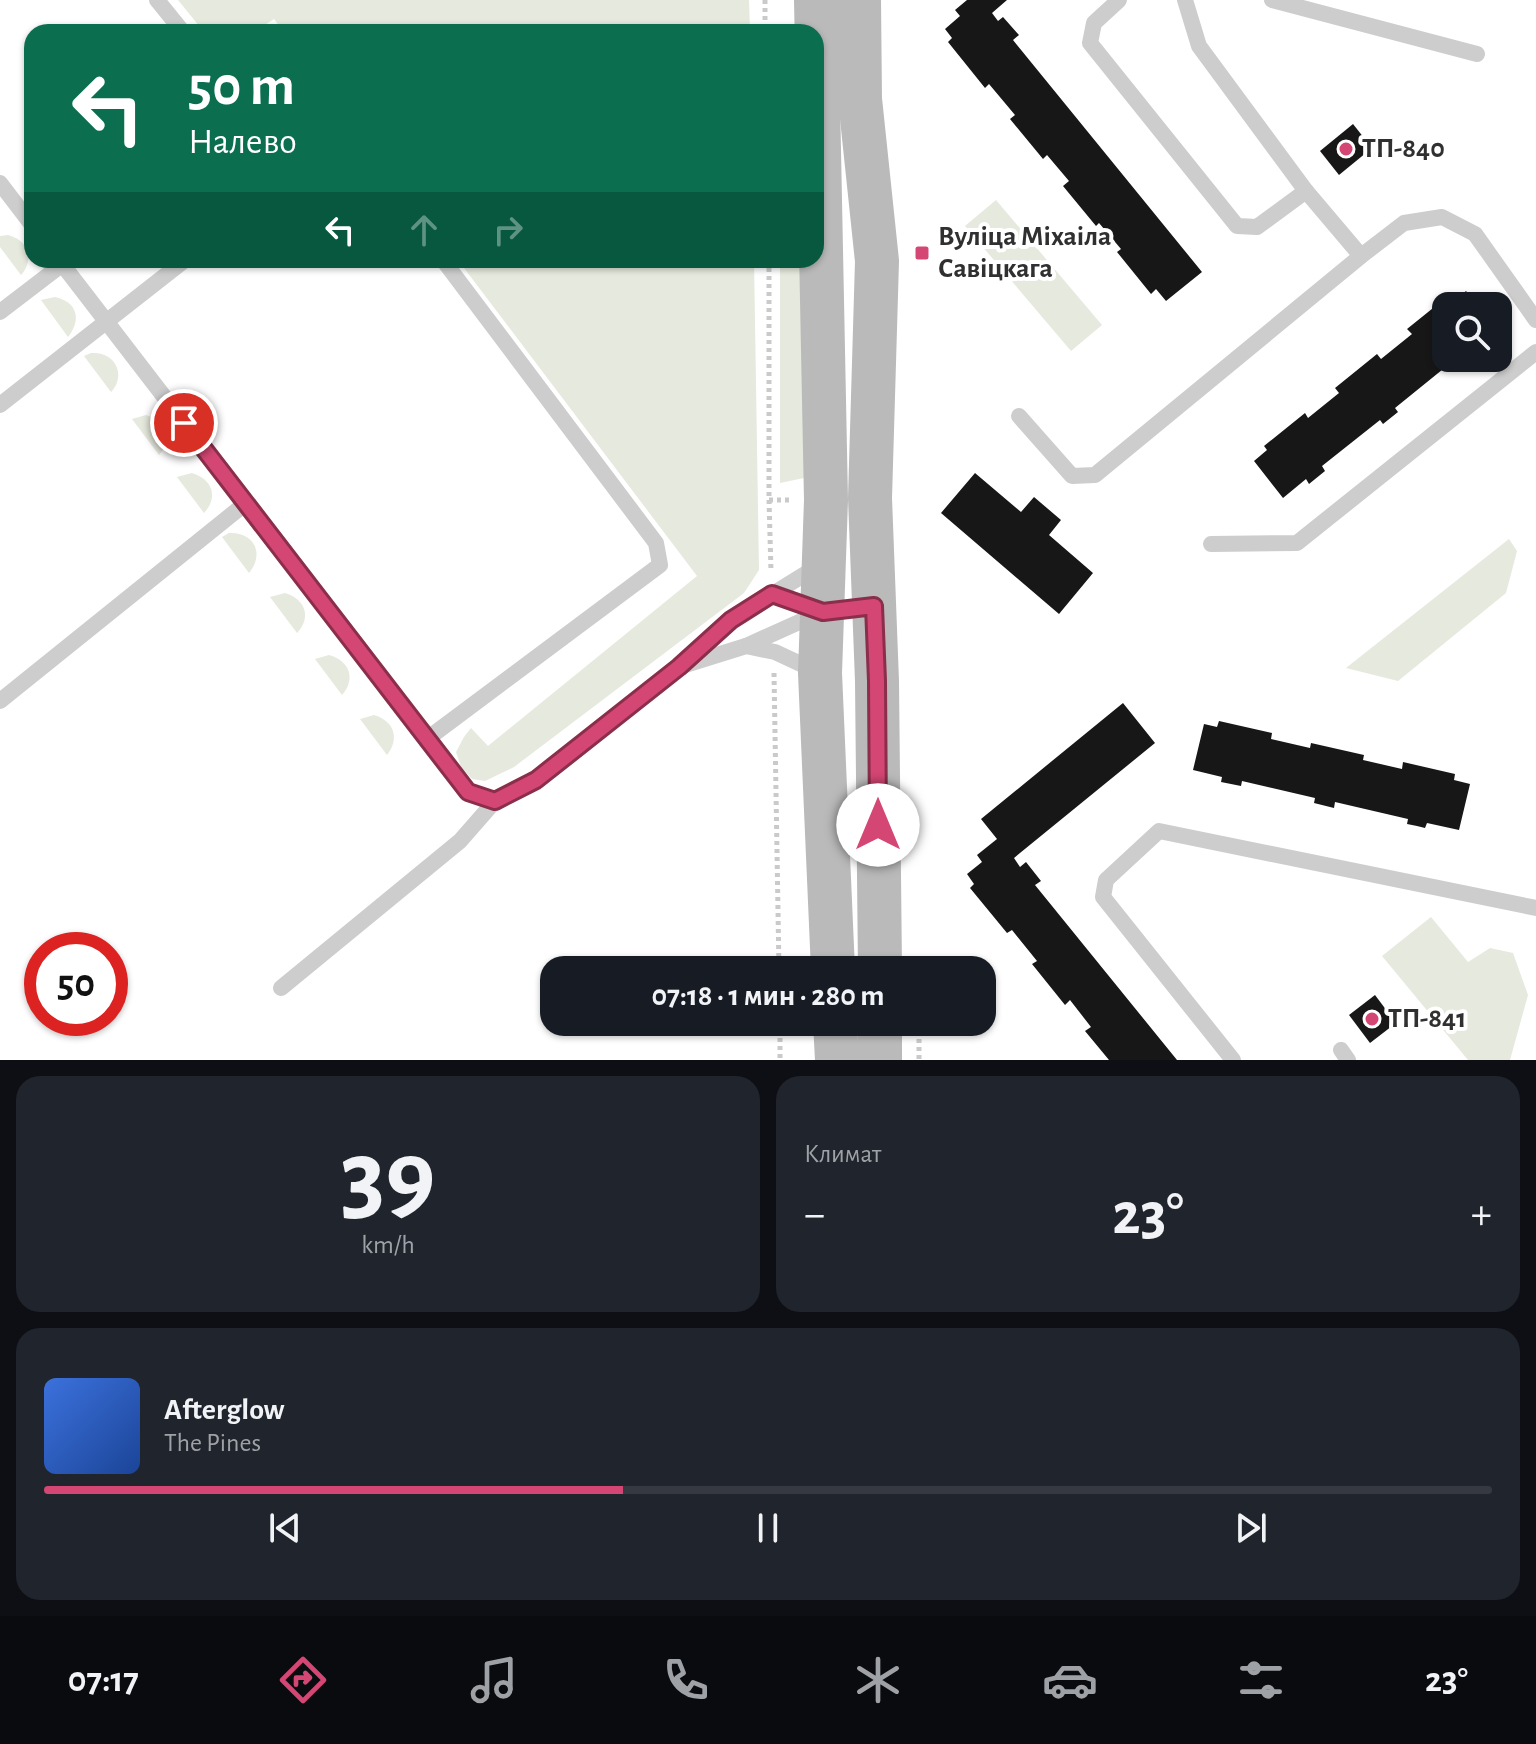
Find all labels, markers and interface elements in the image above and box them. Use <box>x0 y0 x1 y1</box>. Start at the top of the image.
icon: left <box>56 56 160 160</box>
text: 50 m <box>188 59 295 115</box>
text: Налево <box>188 124 297 160</box>
place label: ТП-840 <box>1362 135 1445 163</box>
marker: ТП-840 <box>1337 140 1355 158</box>
icon: left <box>318 208 362 252</box>
icon: ahead <box>402 208 446 252</box>
icon: right <box>486 208 530 252</box>
place label: Вуліца Міхаіла Савіцкага <box>938 223 1111 283</box>
marker: Вуліца Міхаіла Савіцкага <box>913 244 931 262</box>
map controls <box>1432 292 1512 372</box>
button: search <box>1432 292 1512 372</box>
pin <box>150 389 218 457</box>
icon: arrive <box>162 401 206 445</box>
position arrow <box>836 783 920 867</box>
speed limit sign: 50 <box>24 932 128 1036</box>
text: 07:18 · 1 мин · 280 m <box>651 981 885 1011</box>
place label: ТП-841 <box>1388 1005 1466 1033</box>
marker: ТП-841 <box>1363 1010 1381 1028</box>
text: 39 <box>340 1126 436 1230</box>
text: Климат <box>804 1141 881 1167</box>
text: 23° <box>1112 1185 1184 1245</box>
text: − <box>804 1193 825 1237</box>
text: + <box>1471 1193 1492 1237</box>
text: km/h <box>361 1232 415 1258</box>
text: Afterglow <box>164 1395 285 1425</box>
text: The Pines <box>164 1430 261 1456</box>
icon: previous <box>263 1506 307 1550</box>
icon: pause <box>746 1506 790 1550</box>
icon: next <box>1229 1506 1273 1550</box>
icon: directions <box>275 1652 331 1708</box>
icon: music <box>466 1652 522 1708</box>
icon: phone <box>658 1652 714 1708</box>
icon: climate <box>850 1652 906 1708</box>
icon: car <box>1042 1652 1098 1708</box>
icon: filters <box>1233 1652 1289 1708</box>
text: 07:17 <box>68 1662 139 1698</box>
text: 23° <box>1425 1662 1468 1698</box>

